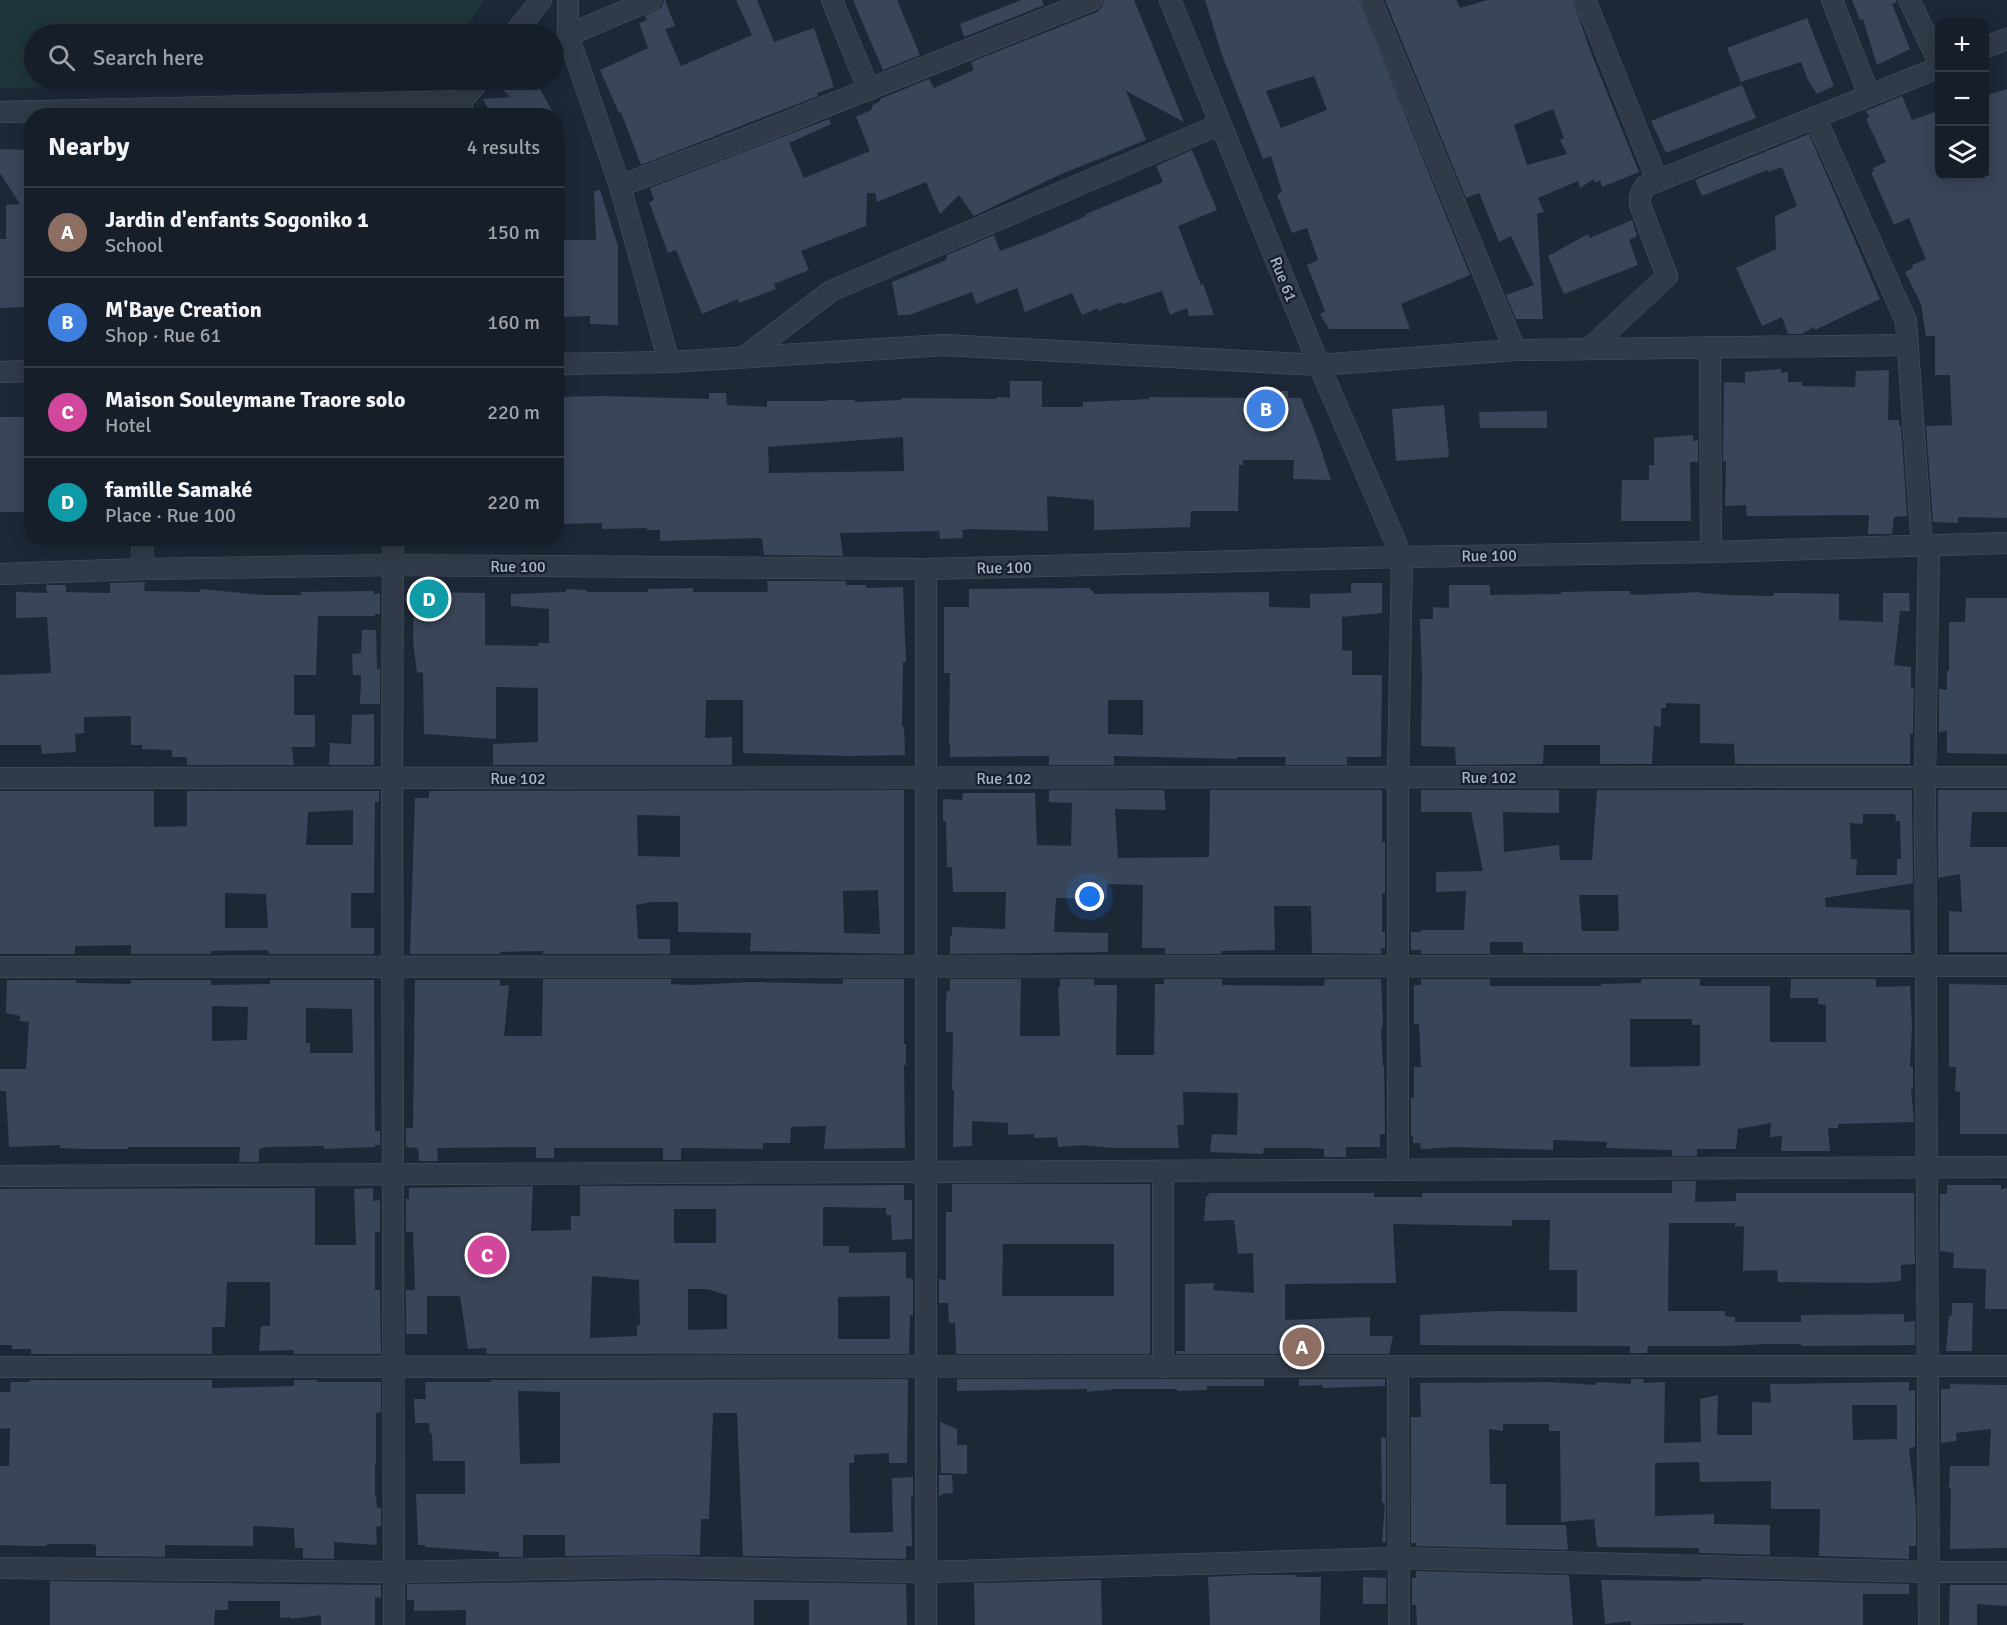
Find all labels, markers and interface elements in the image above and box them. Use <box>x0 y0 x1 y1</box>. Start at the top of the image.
map controls <box>1935 18 1989 180</box>
button: + <box>1935 18 1989 72</box>
search box <box>24 24 564 90</box>
icon: search <box>45 41 78 74</box>
text: Search here <box>93 44 204 71</box>
button: − <box>1935 72 1989 126</box>
button: layers <box>1935 126 1989 180</box>
text: Nearby <box>48 131 129 163</box>
text: 4 results <box>467 135 540 160</box>
text: Jardin d'enfants Sogoniko 1 <box>105 206 369 233</box>
text: A <box>61 220 74 245</box>
text: 150 m <box>487 220 540 245</box>
text: School <box>105 233 163 258</box>
street label: Rue 61 <box>1265 254 1301 305</box>
text: M'Baye Creation <box>105 296 262 323</box>
text: B <box>61 310 74 335</box>
text: 160 m <box>487 310 540 335</box>
text: Shop · Rue 61 <box>105 323 221 348</box>
text: Maison Souleymane Traore solo <box>105 386 405 413</box>
pin: B <box>1246 386 1286 432</box>
text: C <box>61 400 74 425</box>
text: 220 m <box>487 400 540 425</box>
text: Hotel <box>105 413 151 438</box>
text: famille Samaké <box>105 476 252 503</box>
text: D <box>61 490 74 515</box>
text: 220 m <box>487 490 540 515</box>
text: Place · Rue 100 <box>105 503 236 528</box>
street label: Rue 100 <box>1461 546 1517 566</box>
street label: Rue 100 <box>490 557 546 577</box>
street label: Rue 100 <box>976 558 1032 578</box>
pin: D <box>410 576 448 622</box>
street label: Rue 102 <box>1461 768 1517 788</box>
street label: Rue 102 <box>490 769 546 789</box>
street label: Rue 102 <box>976 769 1032 789</box>
your location <box>1075 882 1104 911</box>
pin: C <box>468 1232 506 1278</box>
pin: A <box>1282 1324 1322 1370</box>

